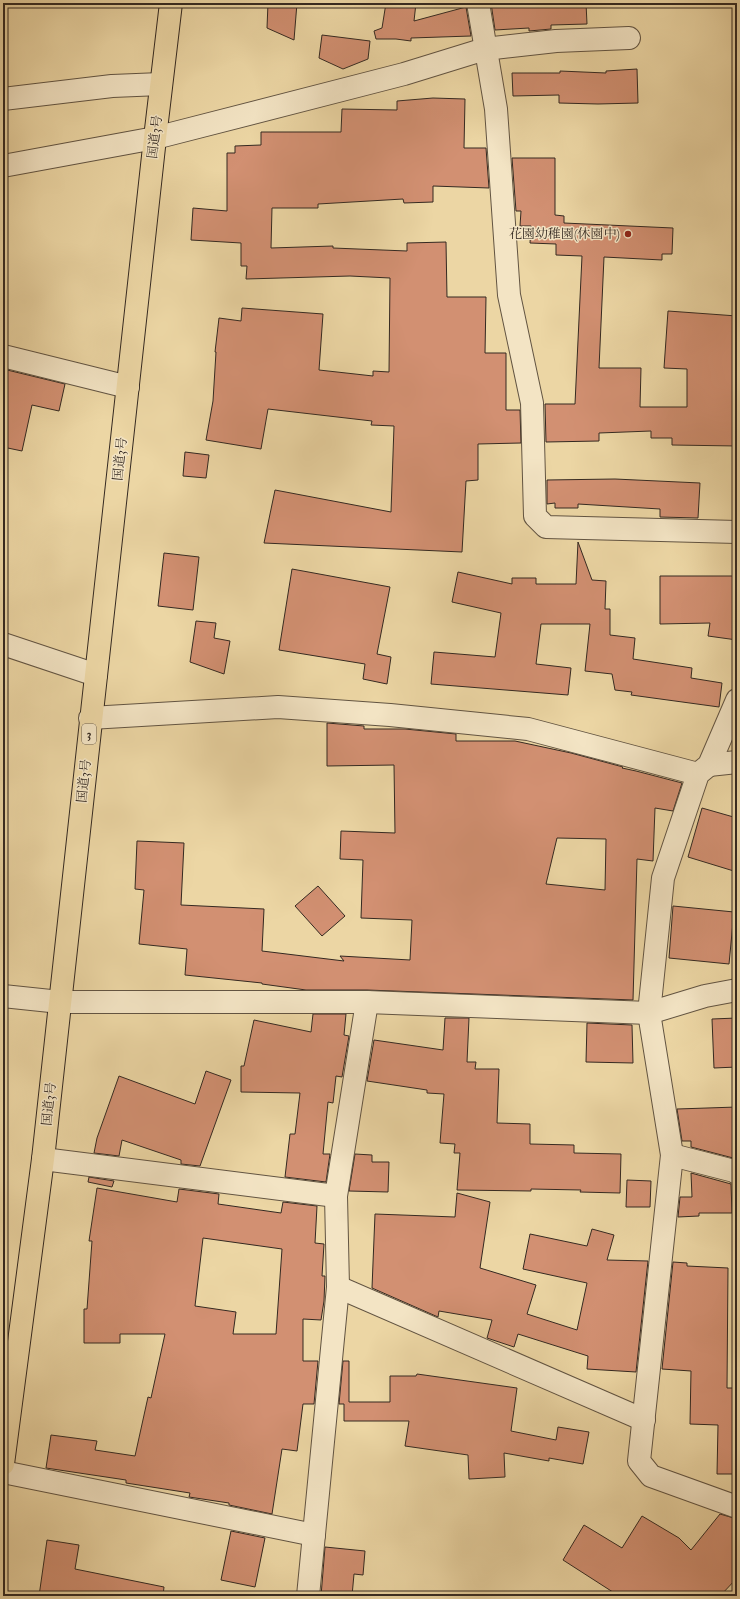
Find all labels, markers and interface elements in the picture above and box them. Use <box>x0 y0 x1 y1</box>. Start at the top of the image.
street label: 国道3号 <box>144 114 166 160</box>
place label: 花園幼稚園(休園中) <box>509 226 620 242</box>
marker: 花園幼稚園(休園中) <box>623 229 633 239</box>
street label: 国道3号 <box>110 436 130 482</box>
road number: 3 <box>82 724 96 744</box>
street label: 国道3号 <box>74 758 94 804</box>
street label: 国道3号 <box>39 1081 59 1127</box>

